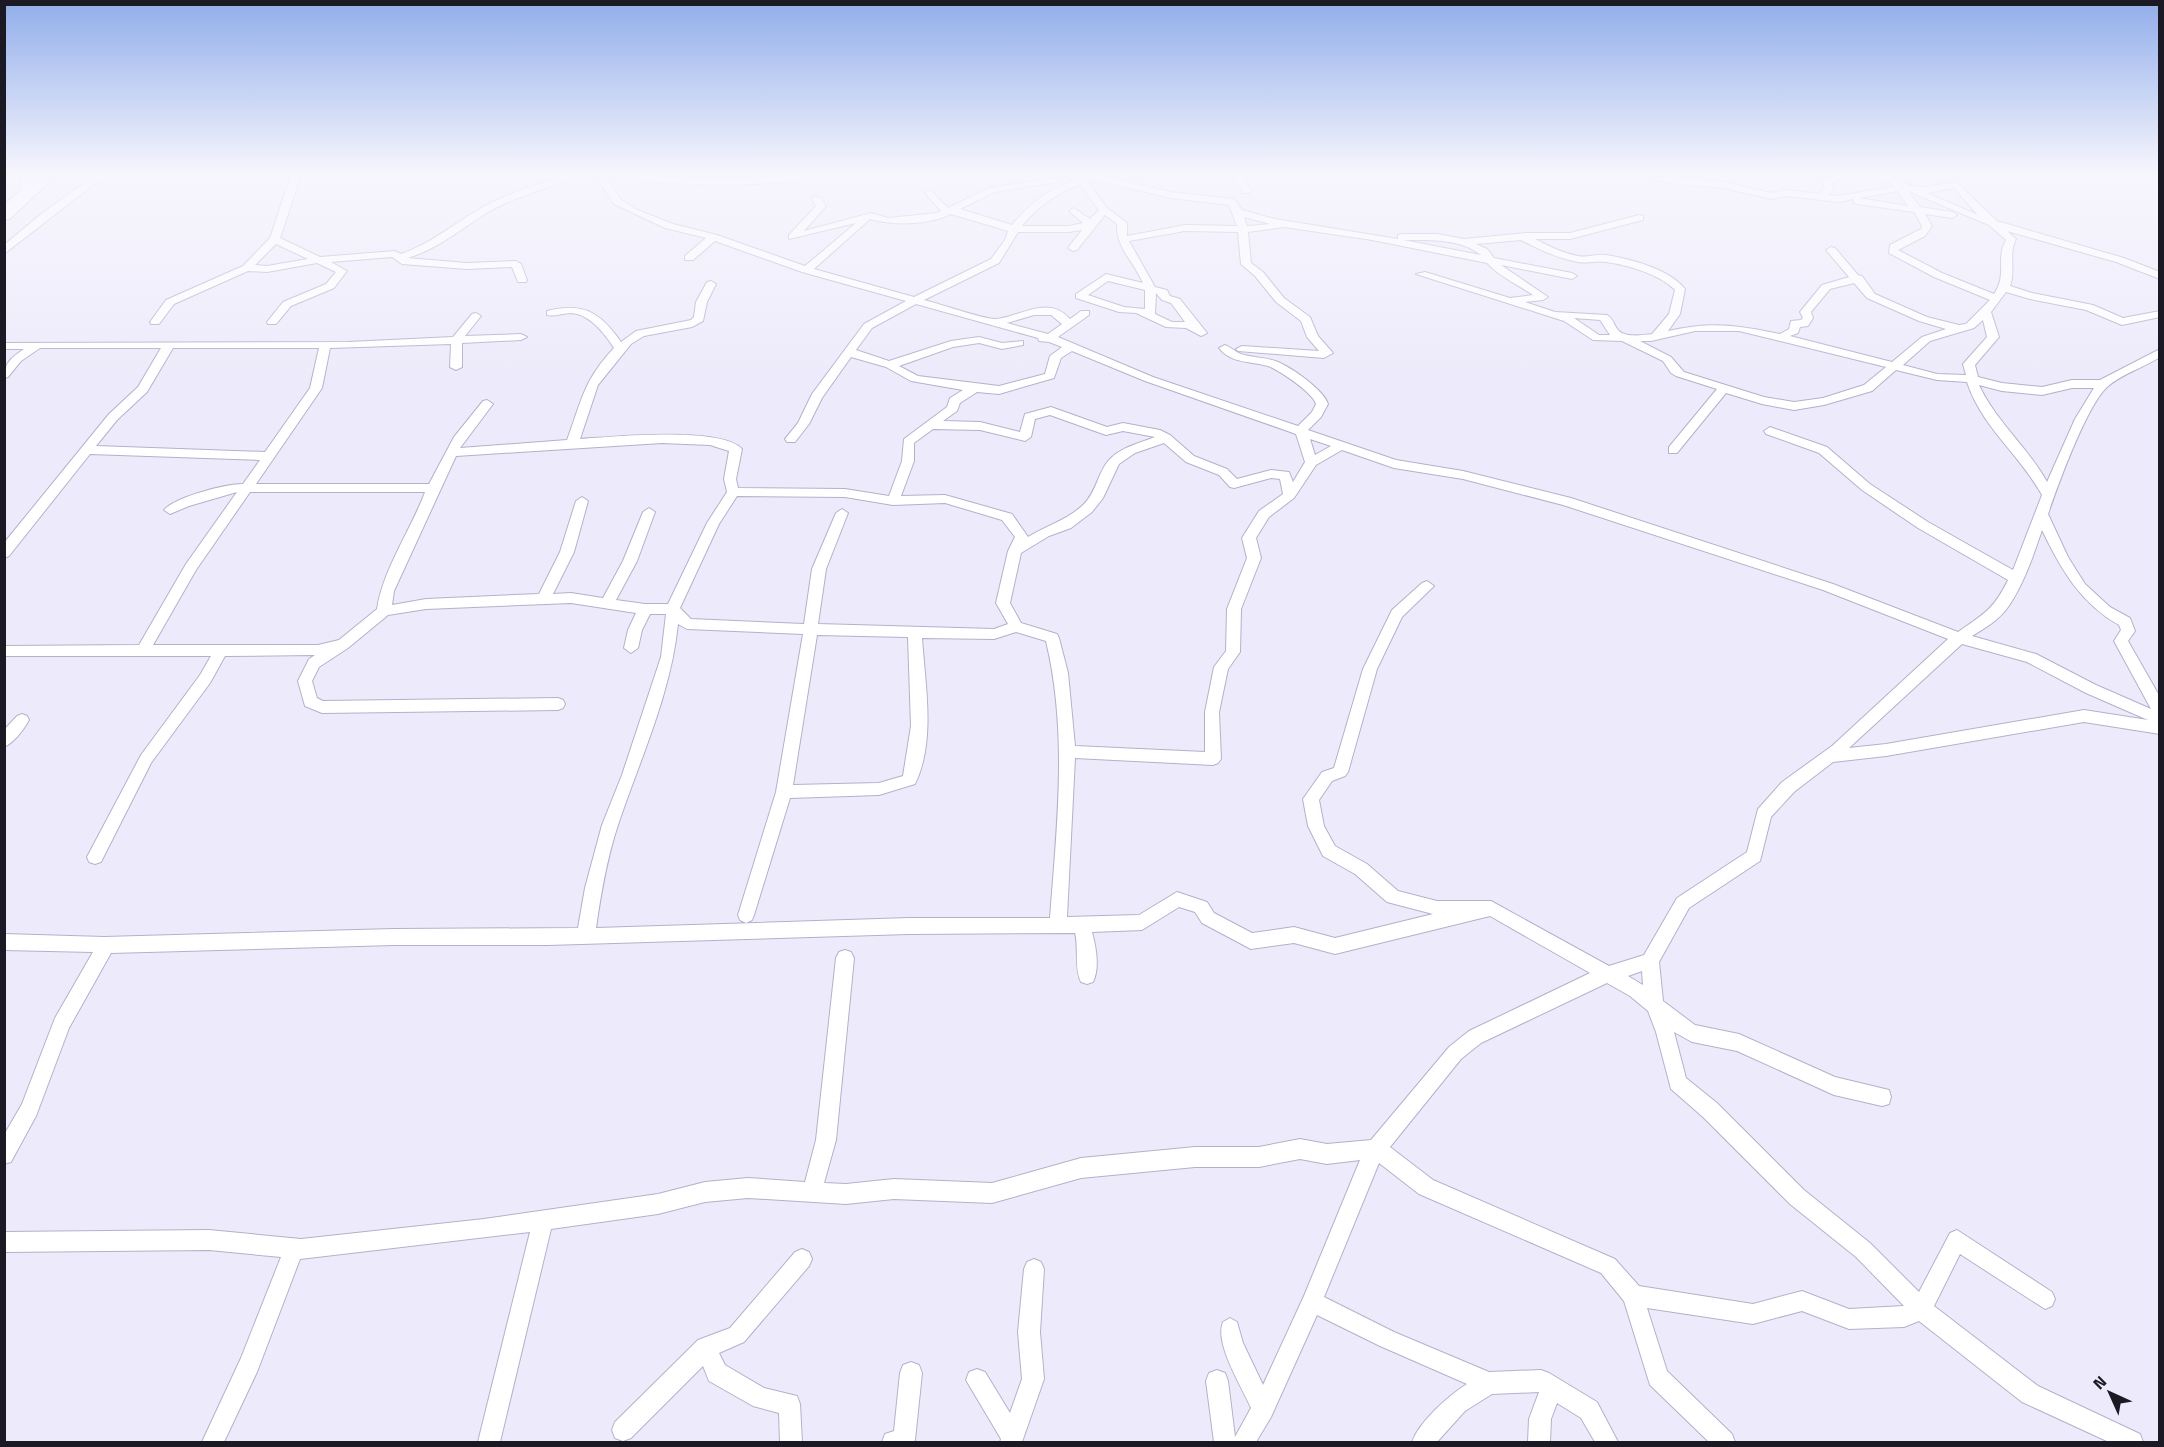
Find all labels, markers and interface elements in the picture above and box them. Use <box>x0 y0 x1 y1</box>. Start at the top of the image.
north arrow <box>2080 1363 2140 1423</box>
text: N <box>2087 1370 2112 1395</box>

